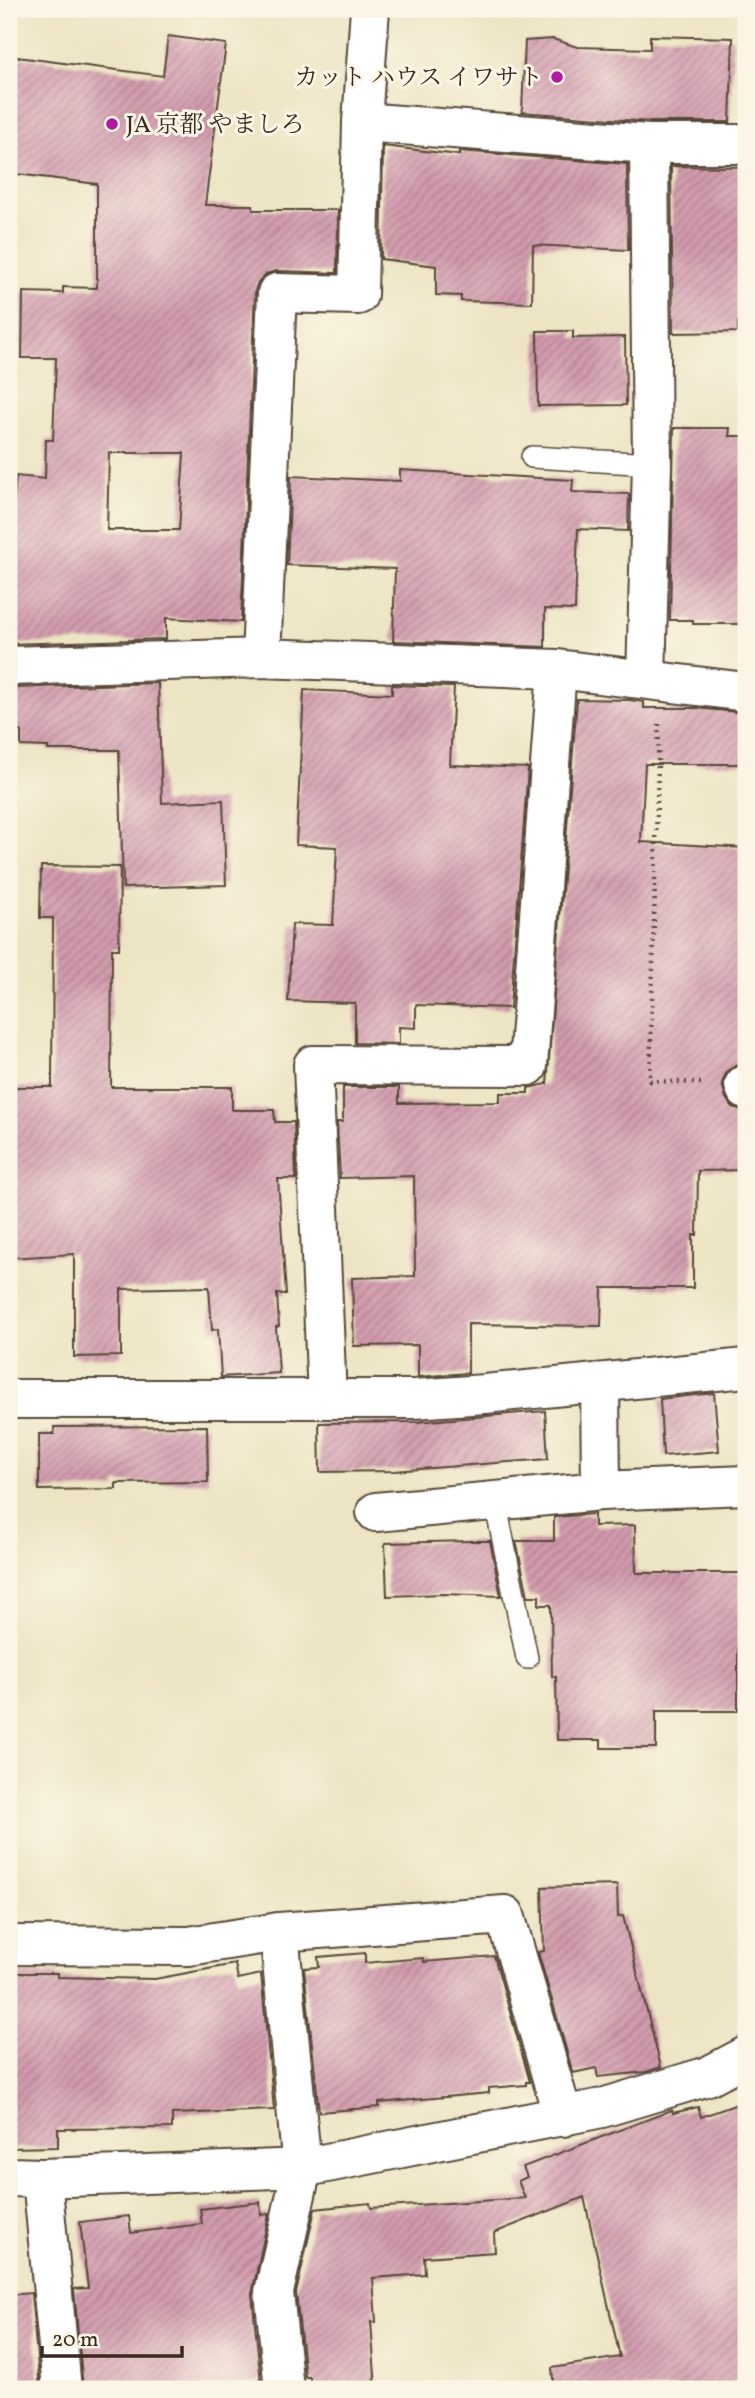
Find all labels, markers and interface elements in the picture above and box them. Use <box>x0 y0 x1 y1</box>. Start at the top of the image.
place label: カット ハウス イワサト <box>294 62 543 96</box>
marker: カット ハウス イワサト <box>549 69 565 85</box>
place label: JA 京都 やましろ <box>126 109 304 143</box>
marker: JA 京都 やましろ <box>104 116 120 132</box>
scale bar <box>42 2314 182 2358</box>
text: 20 m <box>52 2326 98 2355</box>

